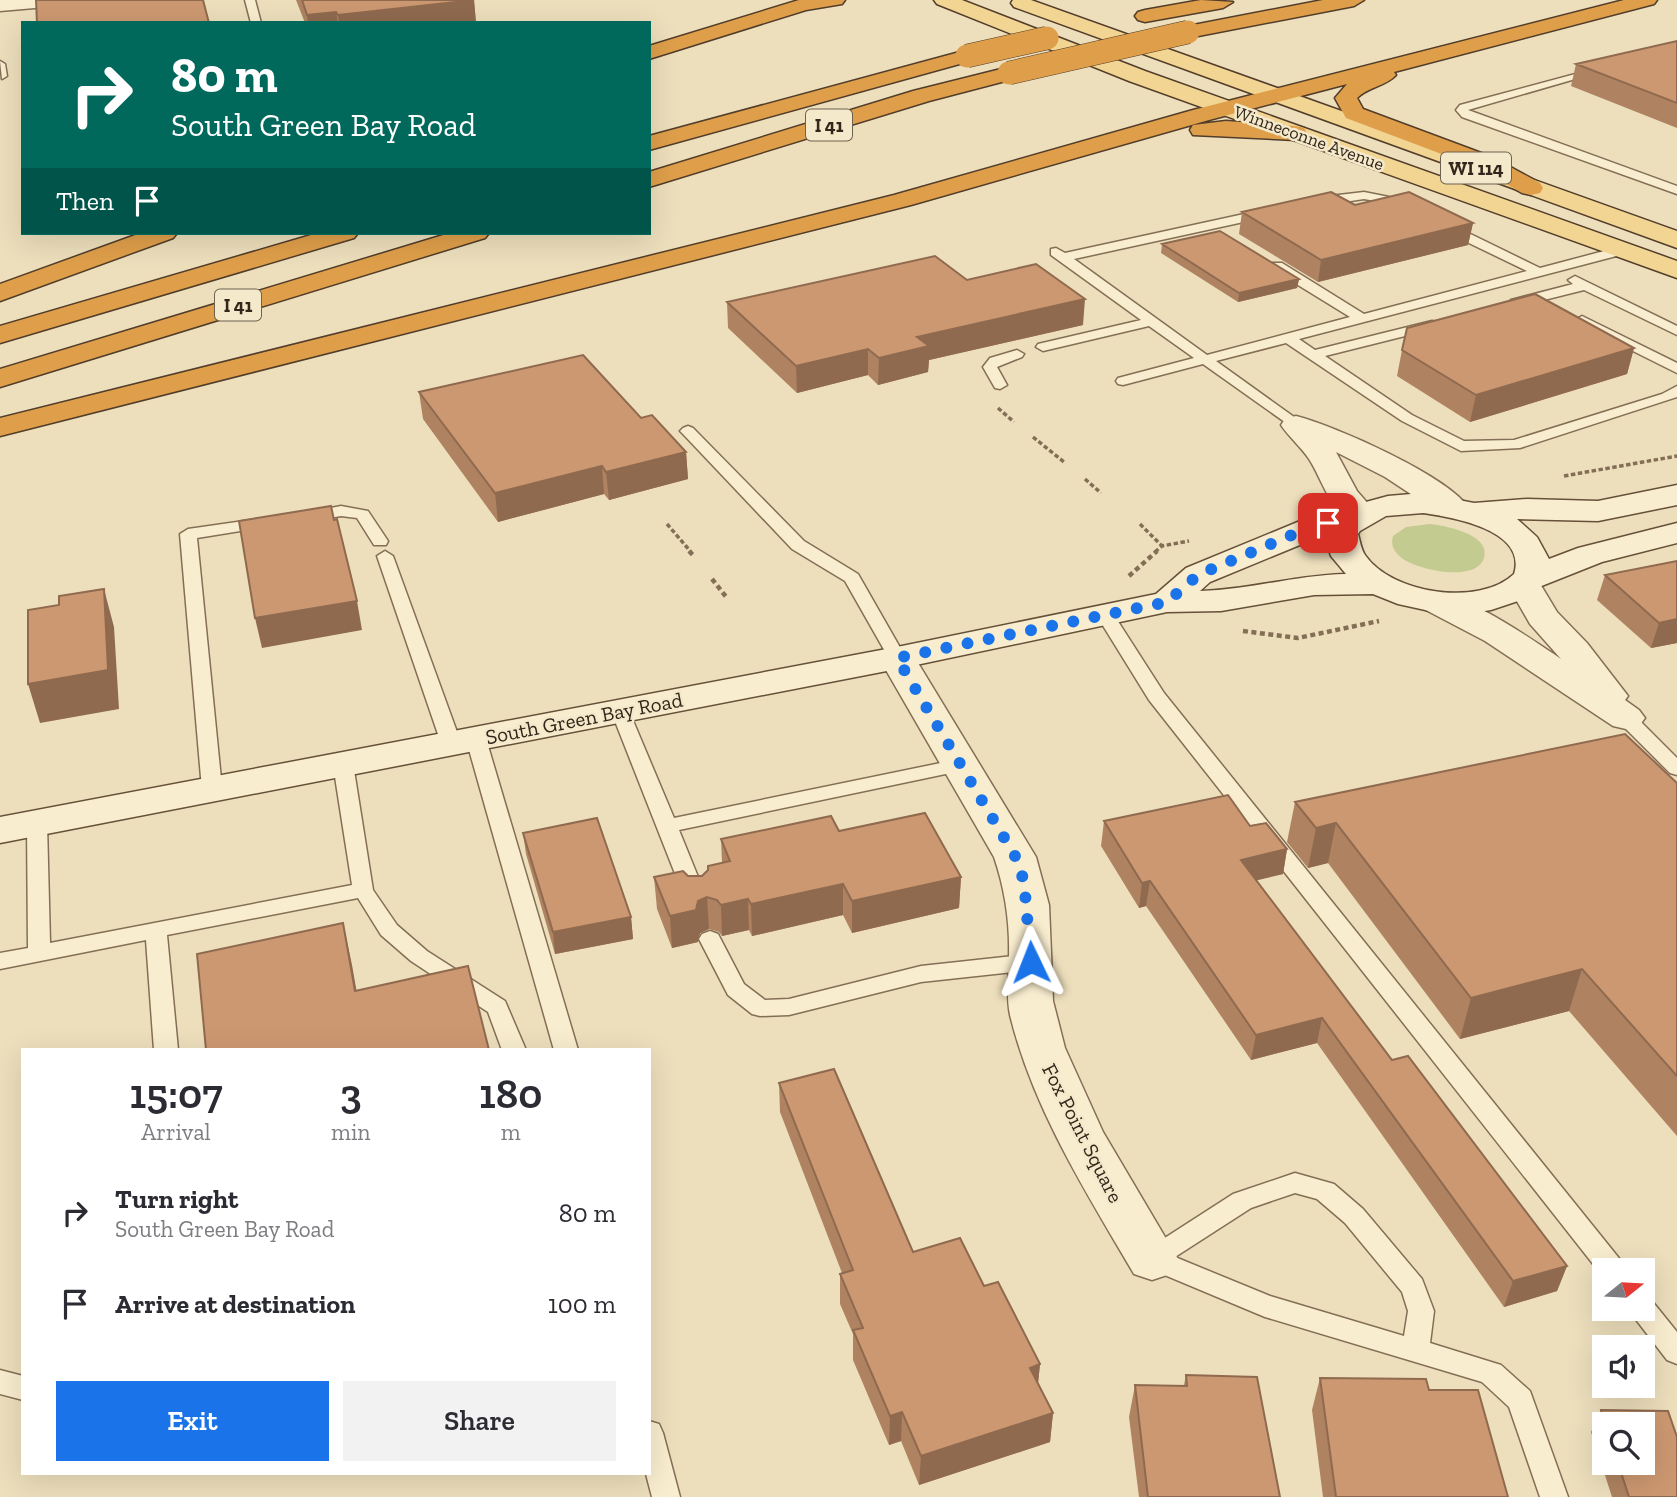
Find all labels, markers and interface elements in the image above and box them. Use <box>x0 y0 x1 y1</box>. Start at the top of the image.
text: 80 m <box>171 46 278 105</box>
icon: right <box>56 49 147 140</box>
street label: Winneconne Avenue <box>1231 101 1387 175</box>
text: South Green Bay Road <box>171 106 476 144</box>
road number: I 41 <box>806 110 852 140</box>
road number: WI 114 <box>1441 152 1511 184</box>
icon: arrive <box>128 182 166 220</box>
text: Then <box>56 185 114 217</box>
road number: I 41 <box>215 290 261 320</box>
pin <box>1298 493 1358 553</box>
icon: arrive <box>1309 504 1347 542</box>
street label: South Green Bay Road <box>483 687 685 749</box>
position arrow <box>994 925 1068 999</box>
street label: Fox Point Square <box>1037 1059 1129 1207</box>
text: 15:07 <box>129 1068 223 1119</box>
text: 3 <box>340 1068 362 1119</box>
text: 180 <box>479 1068 543 1119</box>
text: Arrival <box>141 1118 211 1146</box>
text: min <box>331 1118 371 1146</box>
text: m <box>501 1118 521 1146</box>
text: Turn right <box>115 1183 238 1215</box>
icon: right <box>56 1194 94 1232</box>
text: 80 m <box>559 1197 616 1229</box>
text: South Green Bay Road <box>115 1215 334 1243</box>
north arrow <box>1592 1258 1656 1321</box>
map controls <box>1592 1258 1655 1475</box>
icon: arrive <box>56 1285 94 1323</box>
text: Arrive at destination <box>115 1288 355 1320</box>
text: 100 m <box>548 1288 616 1320</box>
button: sound <box>1592 1335 1655 1398</box>
button: Exit <box>56 1381 329 1461</box>
button: Share <box>343 1381 616 1461</box>
button: search <box>1592 1412 1655 1475</box>

